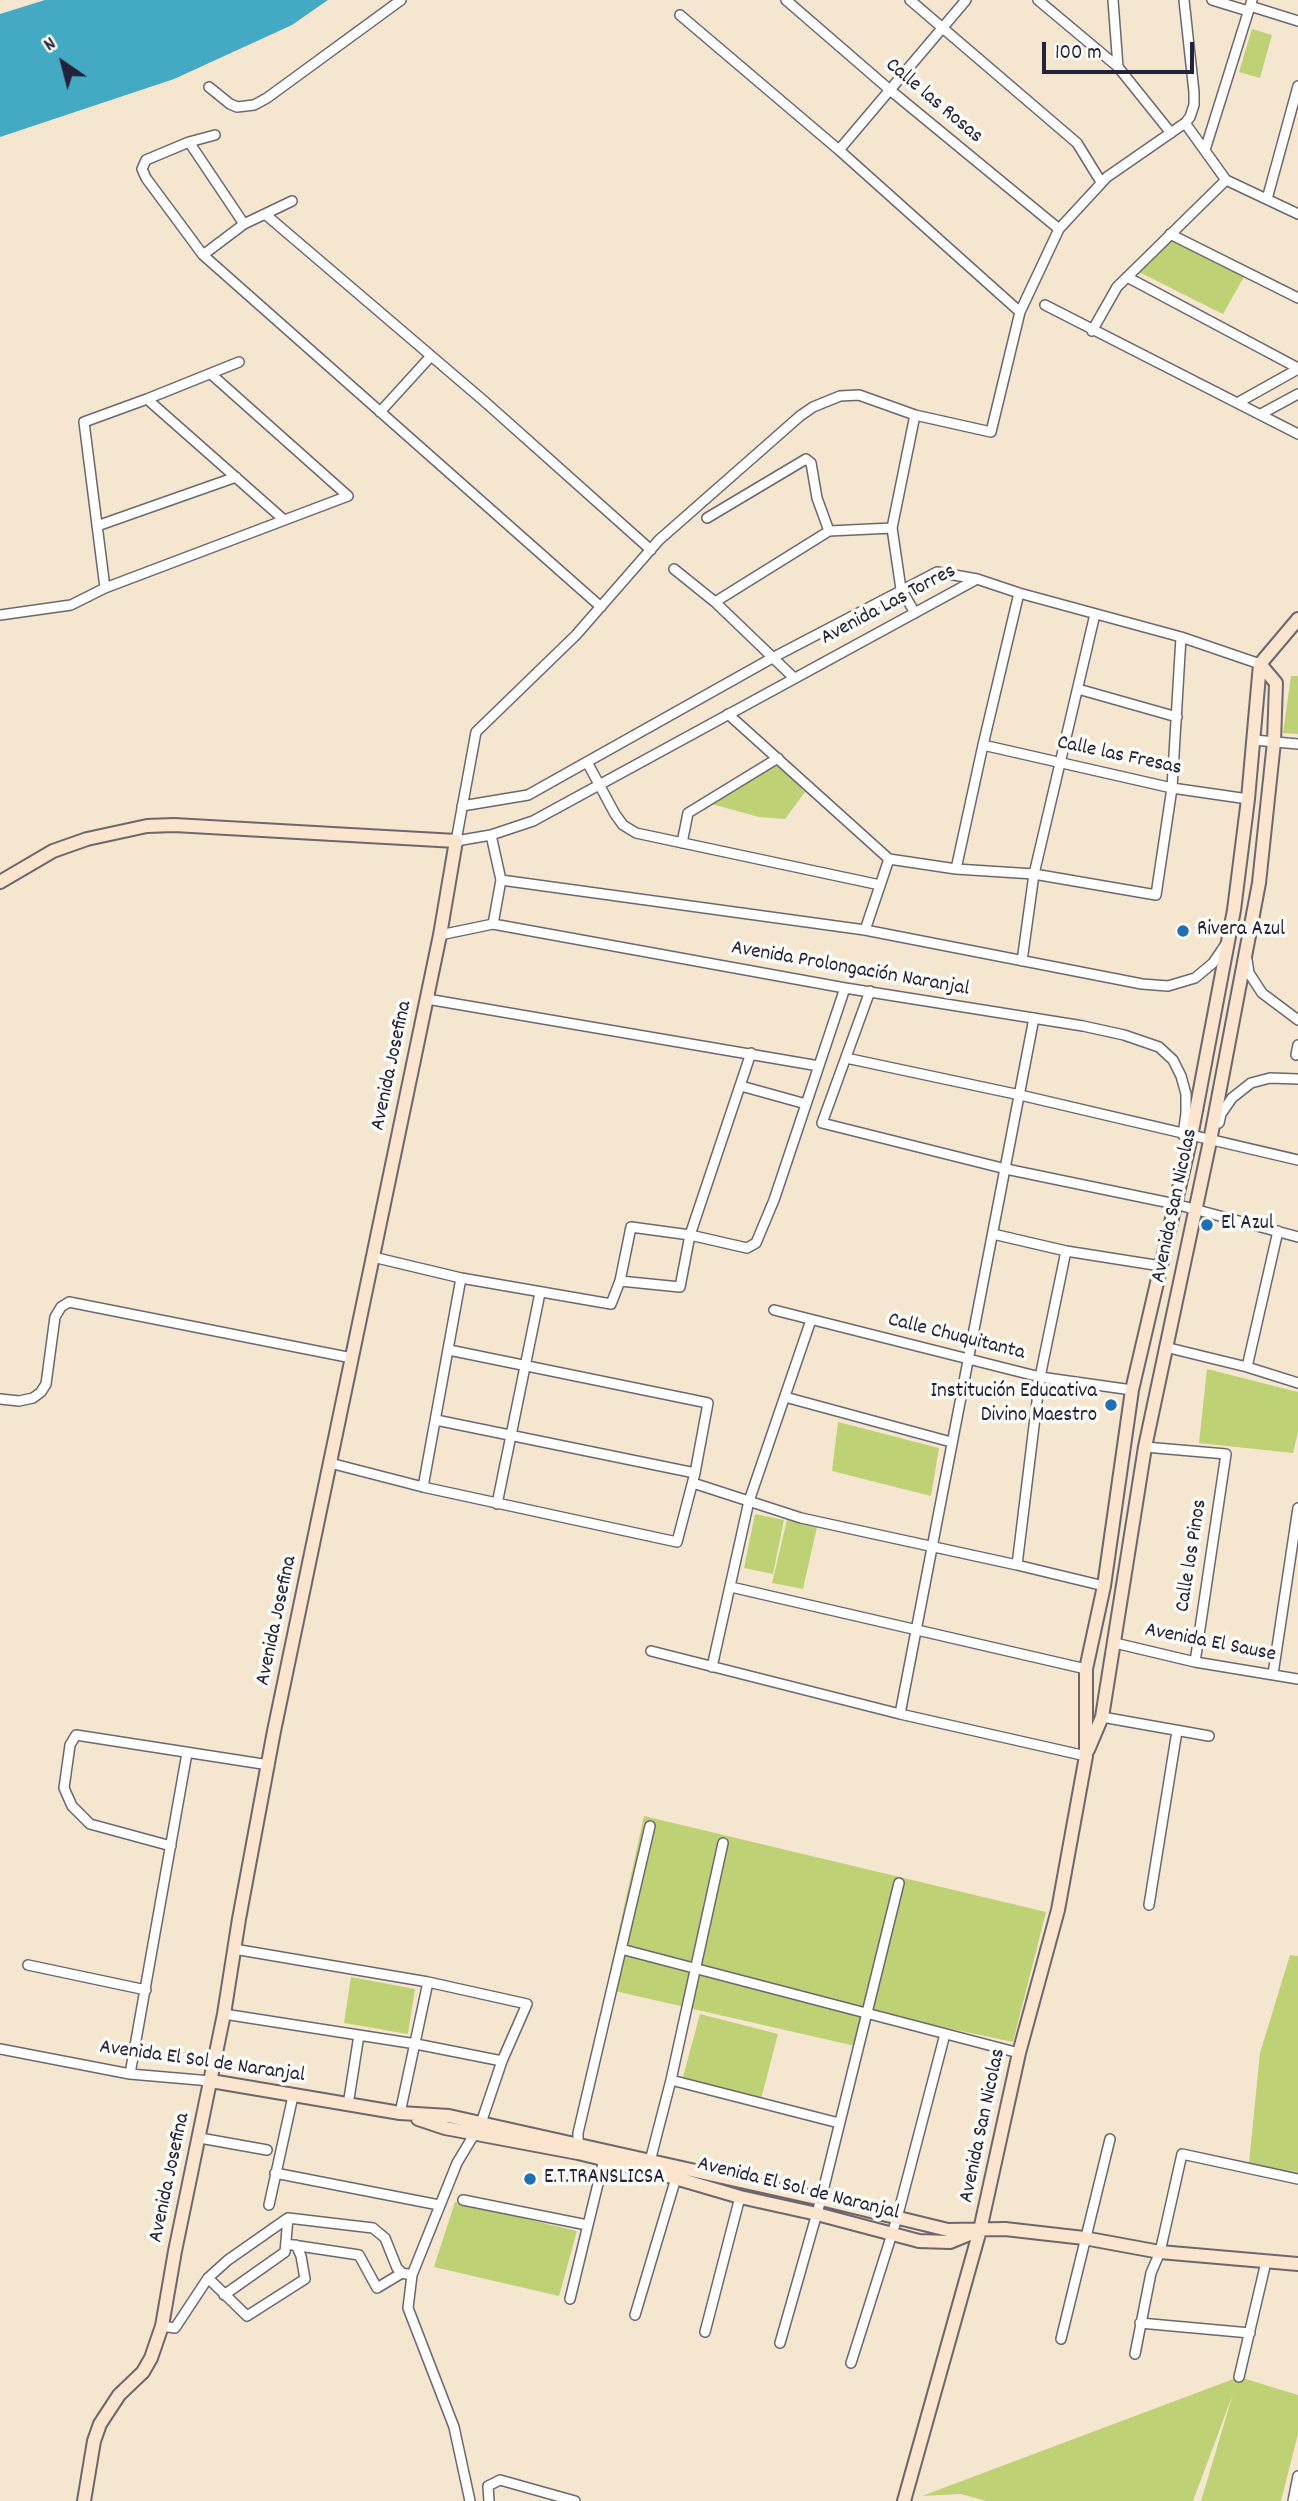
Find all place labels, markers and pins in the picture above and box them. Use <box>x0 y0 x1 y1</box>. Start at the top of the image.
place label: Rivera Azul <box>1197 918 1285 944</box>
marker: Rivera Azul <box>1175 923 1191 939</box>
place label: El Azul <box>1221 1212 1274 1238</box>
marker: El Azul <box>1199 1217 1215 1233</box>
place label: Institución Educativa Divino Maestro <box>930 1380 1097 1430</box>
marker: Institución Educativa Divino Maestro <box>1103 1397 1119 1413</box>
place label: E.T.TRANSLICSA <box>544 2166 665 2192</box>
marker: E.T.TRANSLICSA <box>522 2171 538 2187</box>

